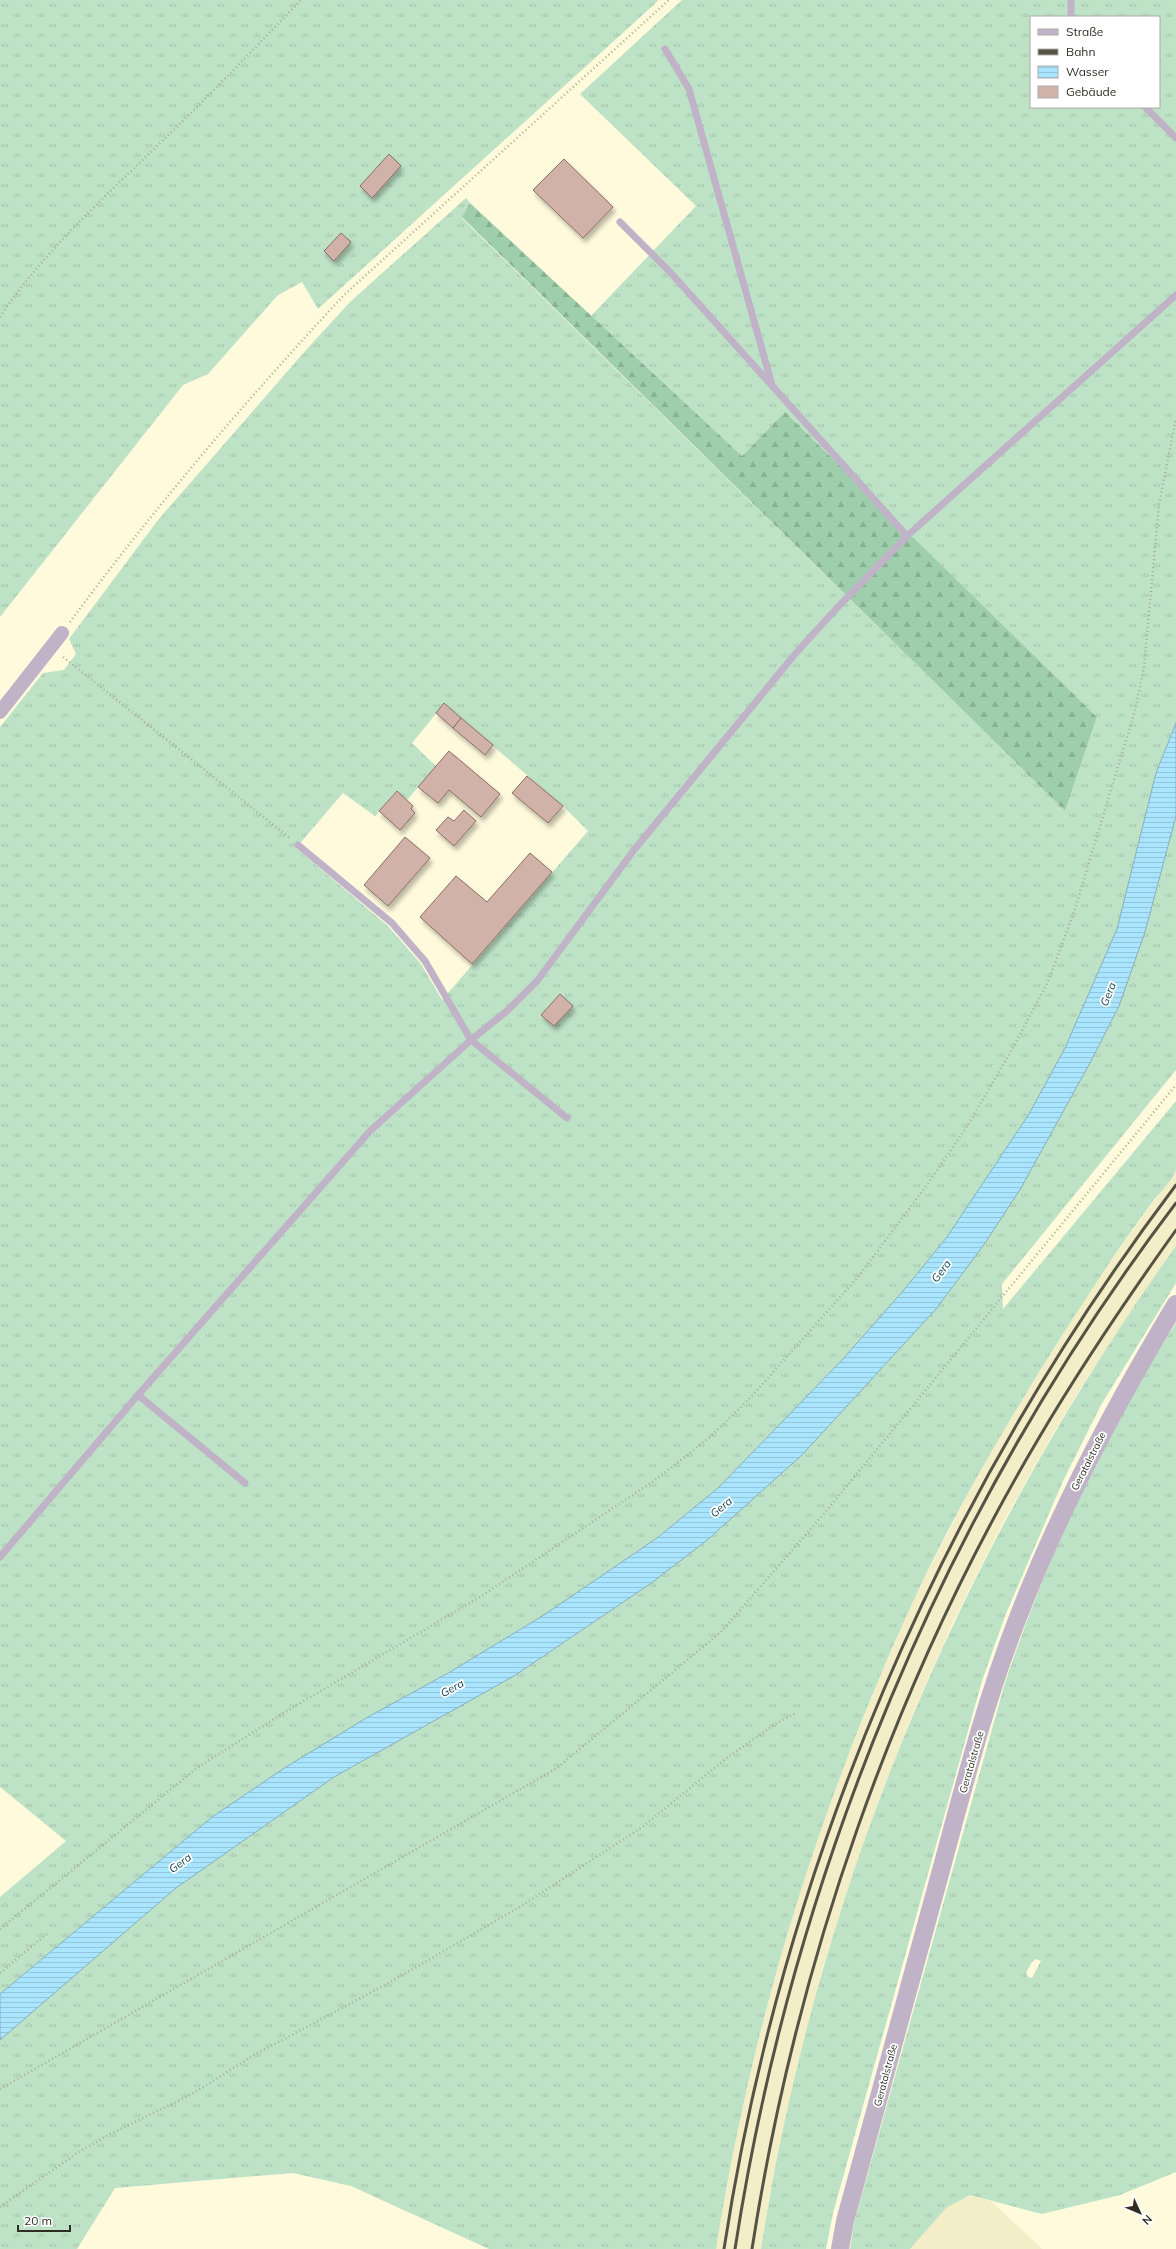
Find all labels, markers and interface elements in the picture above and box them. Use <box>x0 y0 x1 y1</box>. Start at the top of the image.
legend <box>1030 16 1160 108</box>
text: Straße <box>1066 24 1103 39</box>
text: Bahn <box>1066 44 1095 59</box>
text: Wasser <box>1066 64 1109 79</box>
text: Gebäude <box>1066 84 1116 99</box>
water label: Gera <box>1097 980 1119 1008</box>
water label: Gera <box>928 1257 954 1285</box>
street label: Geratalstraße <box>1068 1430 1109 1493</box>
water label: Gera <box>707 1493 735 1520</box>
water label: Gera <box>438 1676 466 1700</box>
street label: Geratalstraße <box>956 1730 987 1795</box>
water label: Gera <box>166 1850 194 1876</box>
street label: Geratalstraße <box>871 2043 900 2108</box>
north arrow <box>1120 2193 1160 2233</box>
scale bar <box>18 2207 70 2233</box>
text: N <box>1139 2212 1155 2228</box>
text: 20 m <box>24 2213 52 2228</box>

